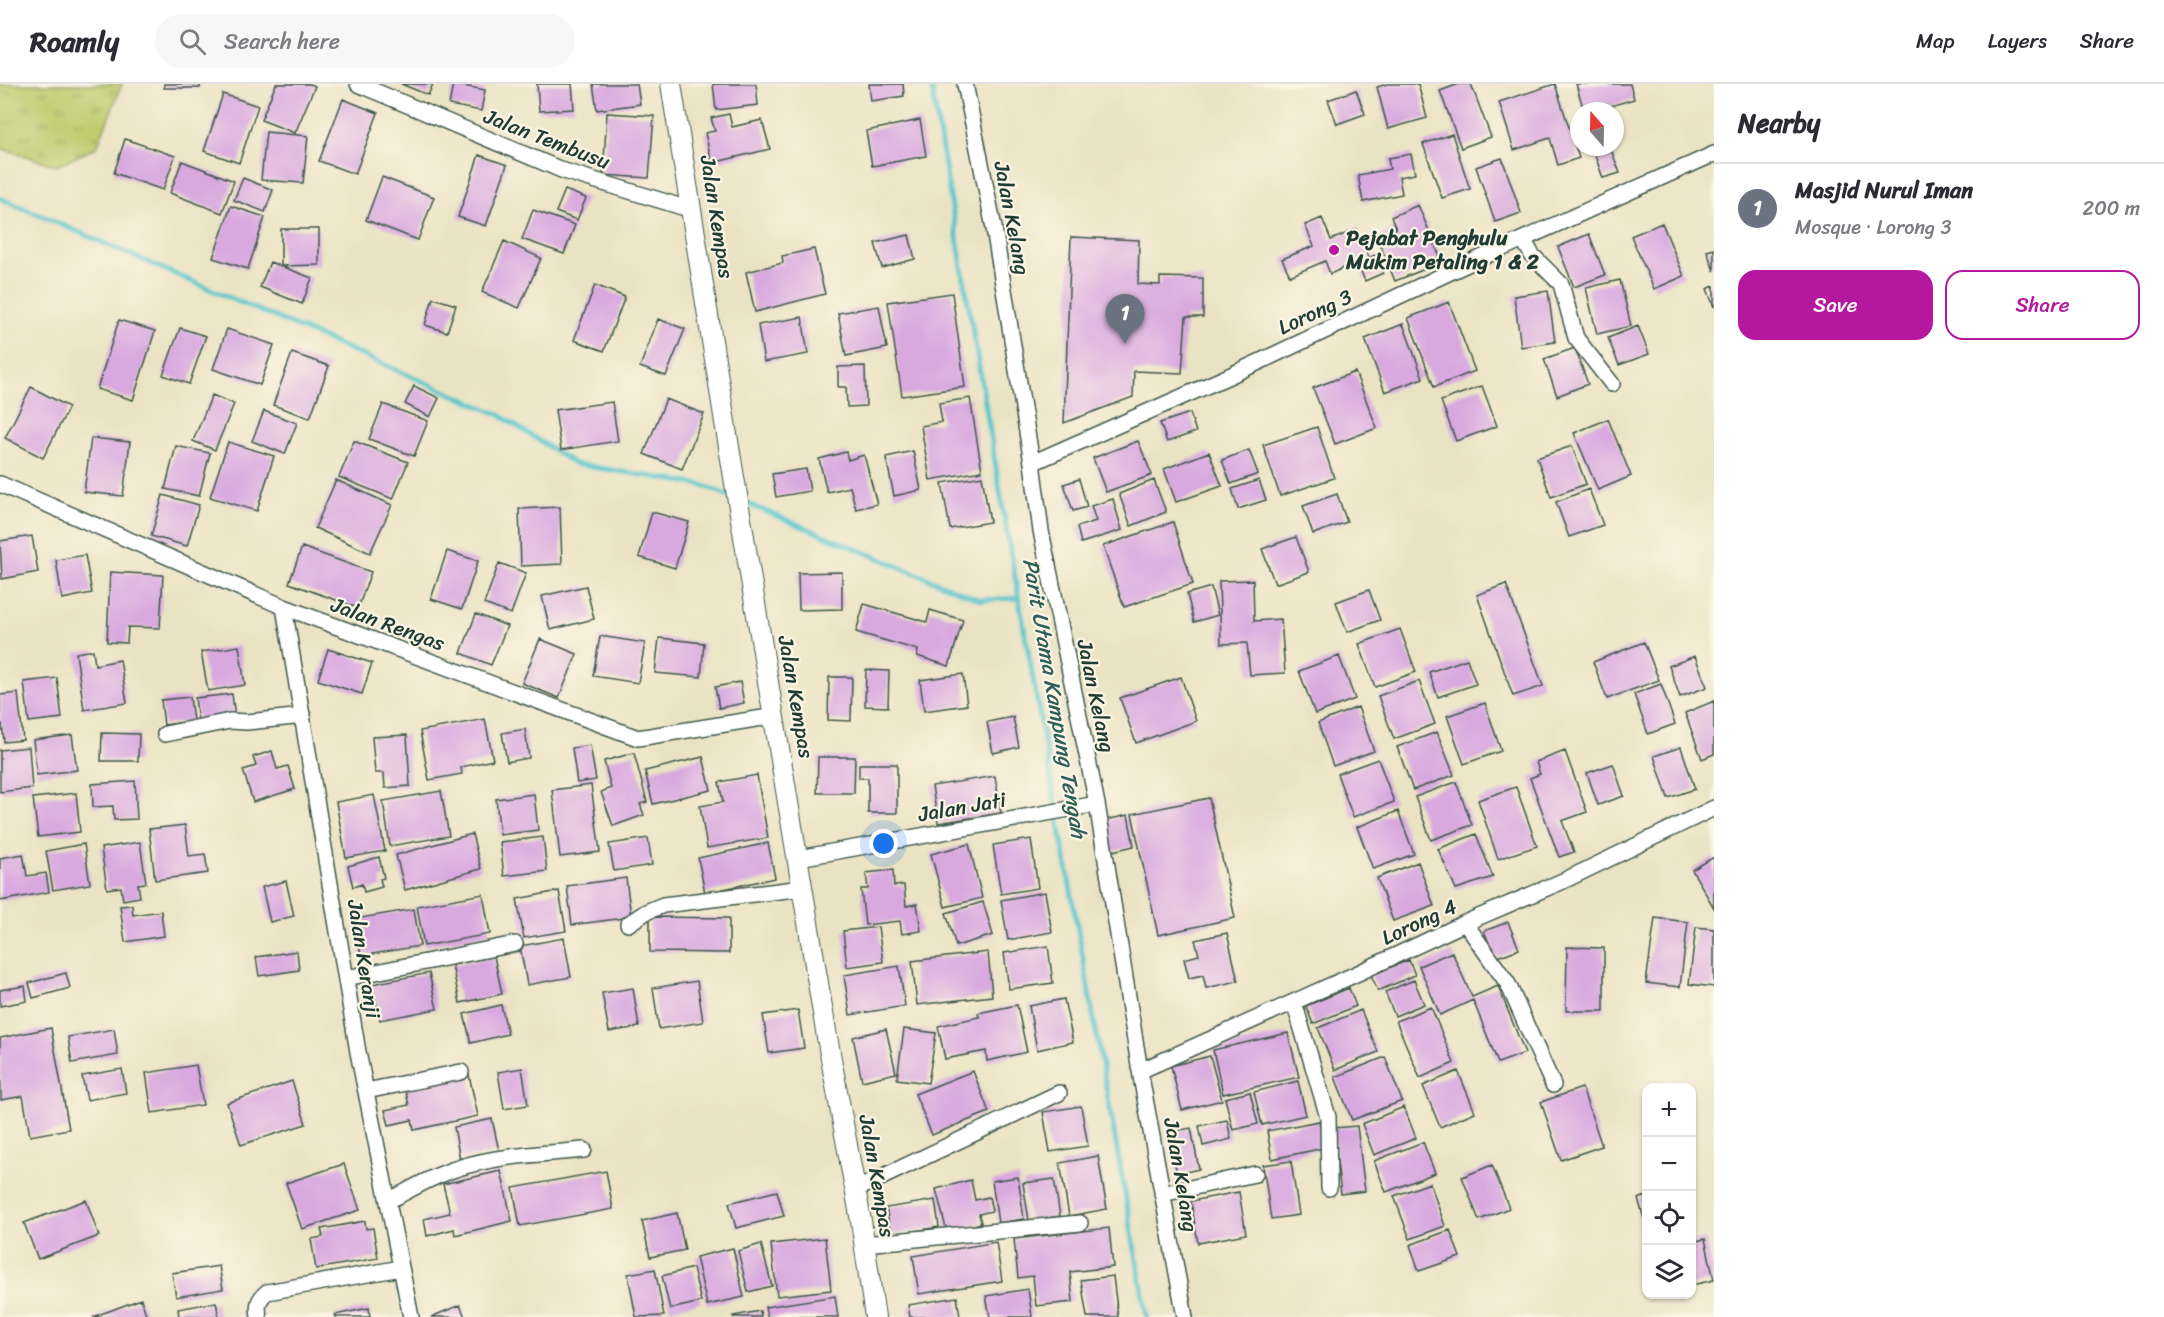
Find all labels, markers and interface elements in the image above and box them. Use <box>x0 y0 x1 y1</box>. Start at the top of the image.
search box <box>155 14 575 68</box>
text: Roamly <box>30 17 119 66</box>
text: Search here <box>224 22 340 61</box>
text: Map <box>1916 22 1955 60</box>
text: Layers <box>1988 22 2047 60</box>
text: Share <box>2080 22 2134 60</box>
icon: search <box>176 25 209 58</box>
street label: Jalan Tembusu <box>477 97 617 181</box>
text: Nearby <box>1738 100 1820 146</box>
north arrow <box>1570 102 1624 156</box>
street label: Jalan Kempas <box>688 152 746 282</box>
street label: Jalan Kelang <box>982 157 1042 278</box>
text: Masjid Nurul Iman <box>1795 171 1973 210</box>
text: 1 <box>1753 191 1762 226</box>
text: 200 m <box>2083 191 2140 226</box>
text: Mosque · Lorong 3 <box>1795 210 1951 245</box>
place label: Pejabat Penghulu Mukim Petaling 1 & 2 <box>1345 219 1539 281</box>
marker: Pejabat Penghulu Mukim Petaling 1 & 2 <box>1327 243 1341 257</box>
button: Save <box>1738 270 1933 340</box>
button: Share <box>1945 270 2140 340</box>
street label: Lorong 3 <box>1271 278 1359 346</box>
pin: 1 <box>1106 294 1144 344</box>
water label: Parit Utama Kampung Tengah <box>1011 555 1099 843</box>
street label: Jalan Rengas <box>325 585 451 662</box>
street label: Jalan Kempas <box>766 632 826 762</box>
street label: Jalan Kelang <box>1065 635 1127 757</box>
street label: Jalan Jati <box>914 780 1010 834</box>
your location <box>869 829 898 858</box>
street label: Lorong 4 <box>1375 888 1463 956</box>
street label: Jalan Keranji <box>336 896 392 1022</box>
map controls <box>1642 1083 1696 1299</box>
button: + <box>1642 1083 1696 1137</box>
street label: Jalan Kempas <box>847 1111 907 1241</box>
street label: Jalan Kelang <box>1152 1114 1210 1235</box>
button: − <box>1642 1137 1696 1191</box>
button: locate <box>1642 1191 1696 1245</box>
button: layers <box>1642 1245 1696 1299</box>

